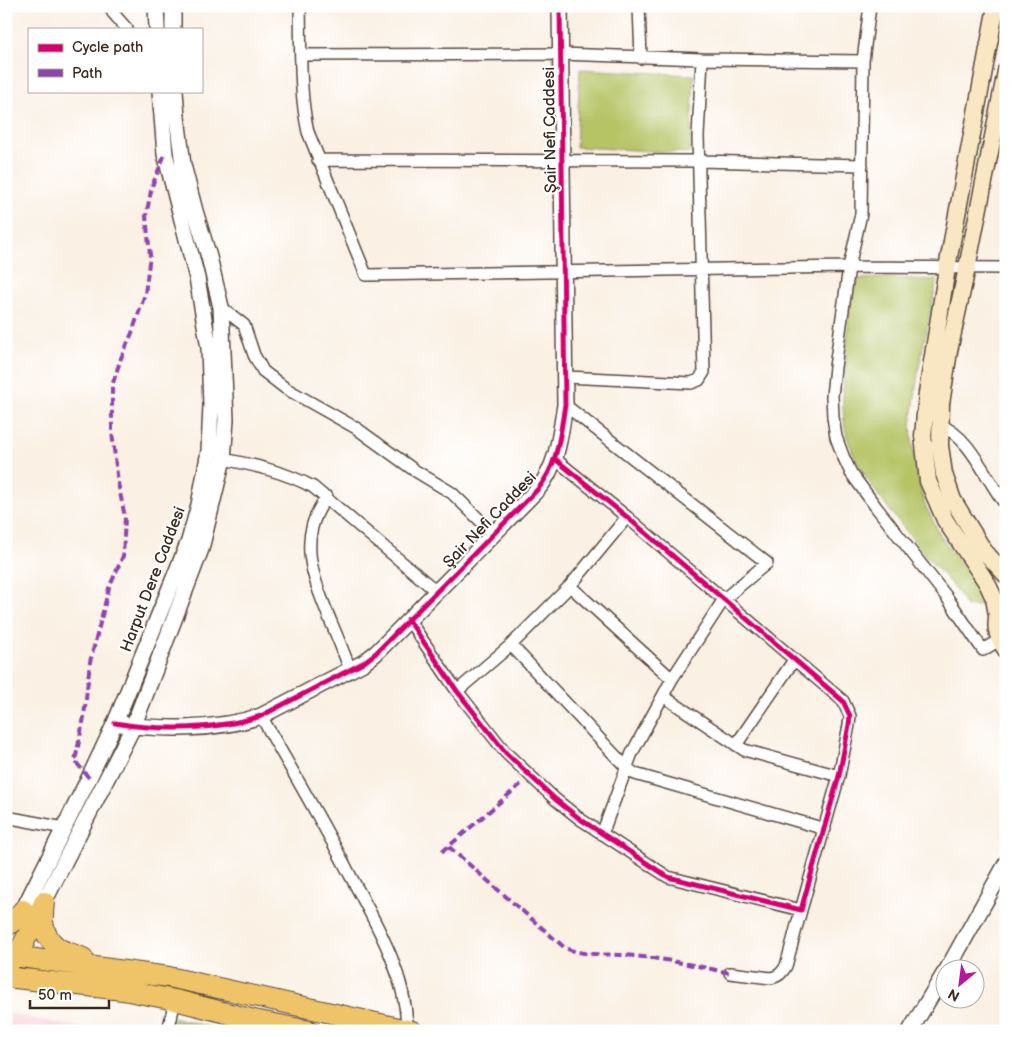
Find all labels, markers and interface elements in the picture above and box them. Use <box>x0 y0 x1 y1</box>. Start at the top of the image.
legend <box>28 28 202 92</box>
text: Cycle path <box>72 38 143 57</box>
text: Path <box>72 64 102 83</box>
street label: Şair Nefi Caddesi <box>540 67 561 193</box>
street label: Şair Nefi Caddesi <box>439 468 541 572</box>
street label: Harput Dere Caddesi <box>117 504 190 655</box>
north arrow <box>934 960 984 1010</box>
scale bar <box>30 977 109 1009</box>
text: N <box>945 985 963 1005</box>
text: 50 m <box>38 986 72 1005</box>

